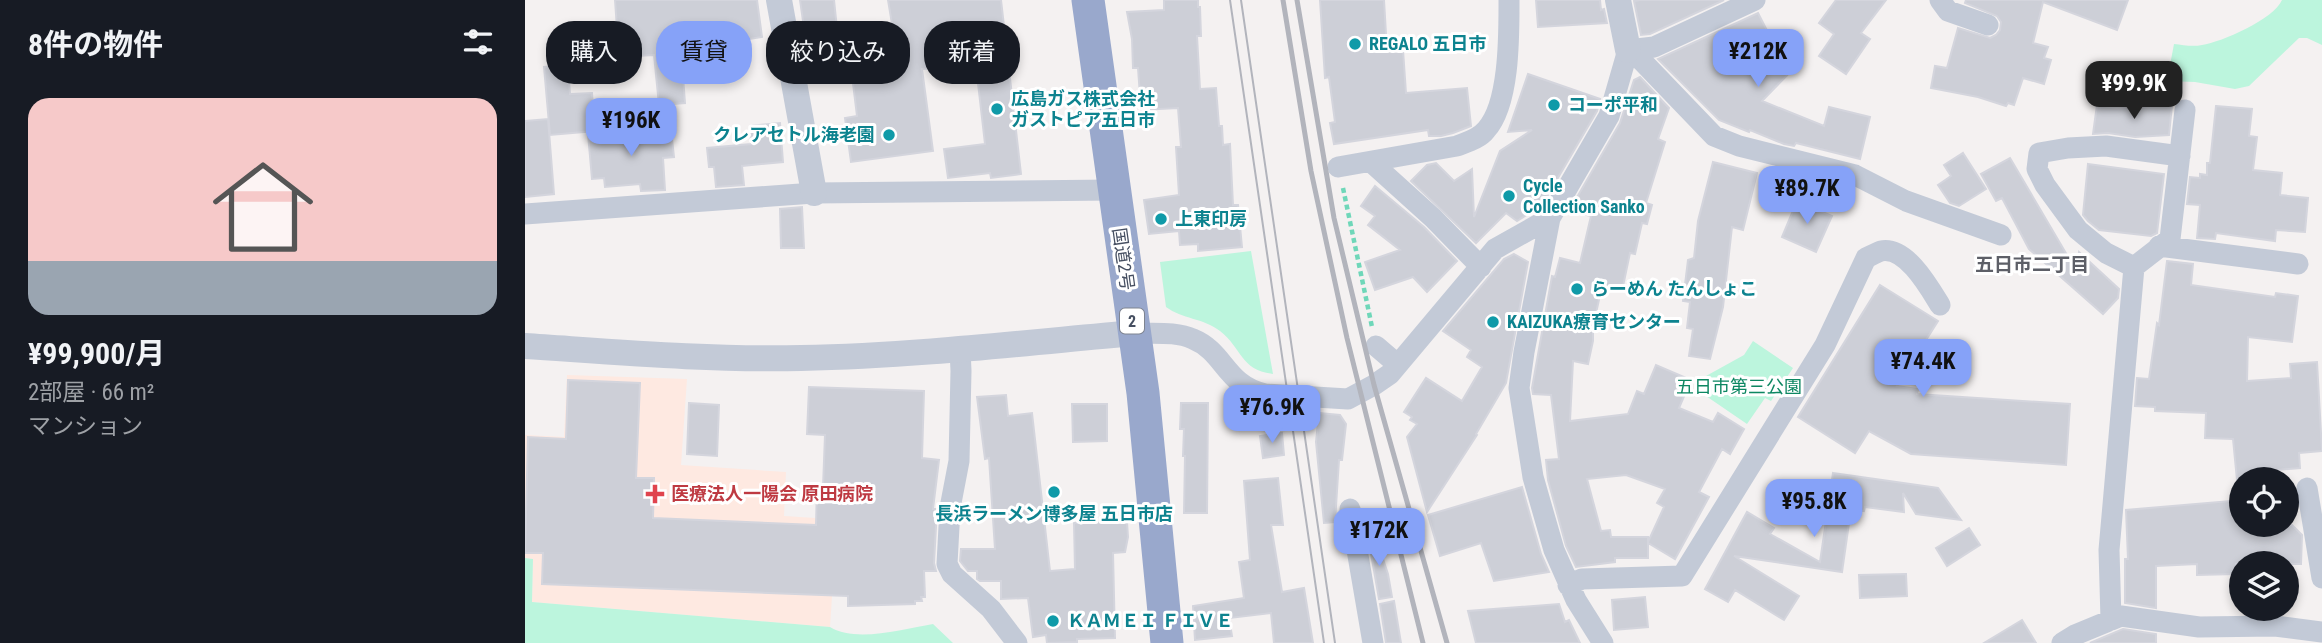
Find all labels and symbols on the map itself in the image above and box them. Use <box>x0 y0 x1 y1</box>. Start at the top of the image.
pin: ¥212K <box>1709 29 1807 89</box>
place label: REGALO 五日市 <box>1369 33 1486 54</box>
marker: REGALO 五日市 <box>1347 36 1363 52</box>
pin: ¥99.9K <box>2077 61 2191 121</box>
place label: 広島ガス株式会社 ガストピア五日市 <box>1011 88 1155 130</box>
place label: コーポ平和 <box>1568 94 1658 115</box>
marker: コーポ平和 <box>1546 97 1562 113</box>
pin: ¥196K <box>582 99 680 158</box>
marker: 広島ガス株式会社 ガストピア五日市 <box>989 101 1005 117</box>
place label: クレアセトル海老園 <box>713 124 875 145</box>
marker: クレアセトル海老園 <box>881 127 897 143</box>
pin: ¥89.7K <box>1750 166 1864 226</box>
place label: Cycle Collection Sanko <box>1523 175 1645 217</box>
marker: Cycle Collection Sanko <box>1501 188 1517 204</box>
place label: 上東印房 <box>1175 208 1247 229</box>
marker: 上東印房 <box>1153 211 1169 227</box>
street label: 国道2号 <box>1109 226 1138 292</box>
district label: 五日市二丁目 <box>1975 253 2089 276</box>
place label: らーめん たんしょこ <box>1591 278 1757 299</box>
marker: らーめん たんしょこ <box>1569 281 1585 297</box>
road number: 2 <box>1120 308 1144 334</box>
place label: KAIZUKA療育センター <box>1507 311 1681 332</box>
marker: KAIZUKA療育センター <box>1485 314 1501 330</box>
pin: ¥74.4K <box>1866 340 1980 399</box>
park label: 五日市第三公園 <box>1676 376 1802 397</box>
pin: ¥76.9K <box>1215 386 1329 445</box>
pin: ¥95.8K <box>1757 480 1871 539</box>
place label: 医療法人一陽会 原田病院 <box>671 483 873 504</box>
marker: 医療法人一陽会 原田病院 <box>645 484 665 504</box>
marker: 長浜ラーメン博多屋 五日市店 <box>1046 484 1062 500</box>
place label: 長浜ラーメン博多屋 五日市店 <box>935 503 1173 524</box>
pin: ¥172K <box>1330 508 1428 568</box>
place label: ＫＡＭＥＩ ＦＩＶＥ <box>1067 610 1233 631</box>
marker: ＫＡＭＥＩ ＦＩＶＥ <box>1045 613 1061 629</box>

